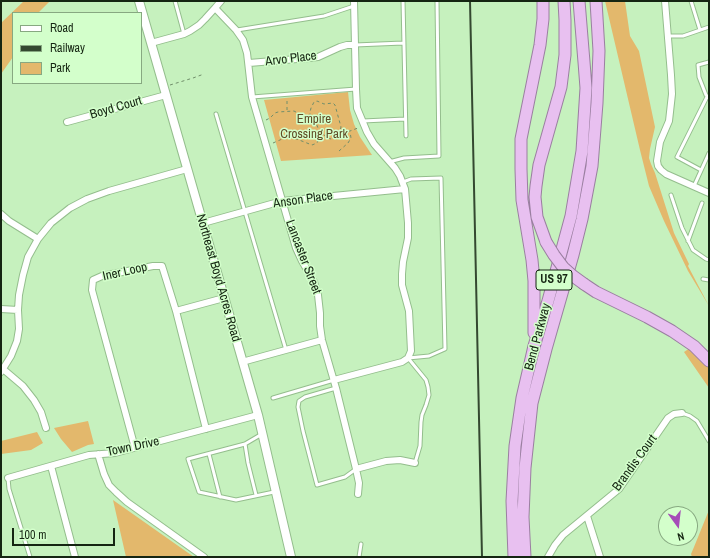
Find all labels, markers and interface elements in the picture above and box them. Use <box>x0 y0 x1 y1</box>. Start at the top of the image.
legend <box>12 12 142 84</box>
text: Road <box>50 20 74 36</box>
text: Railway <box>50 40 85 56</box>
street label: Arvo Place <box>264 48 318 70</box>
text: Park <box>50 60 70 76</box>
street label: Boyd Court <box>88 93 144 123</box>
park label: Empire Crossing Park <box>280 112 348 143</box>
street label: Anson Place <box>272 188 334 212</box>
street label: Northeast Boyd Acres Road <box>192 212 244 344</box>
street label: Lancaster Street <box>282 218 324 296</box>
street label: Iner Loop <box>101 259 149 285</box>
road number: US 97 <box>536 270 572 290</box>
street label: Bend Parkway <box>522 302 554 372</box>
street label: Brandis Court <box>609 432 661 494</box>
street label: Town Drive <box>105 434 161 460</box>
north arrow <box>658 506 698 546</box>
scale bar <box>14 520 117 546</box>
text: 100 m <box>19 527 46 543</box>
text: N <box>676 529 686 544</box>

